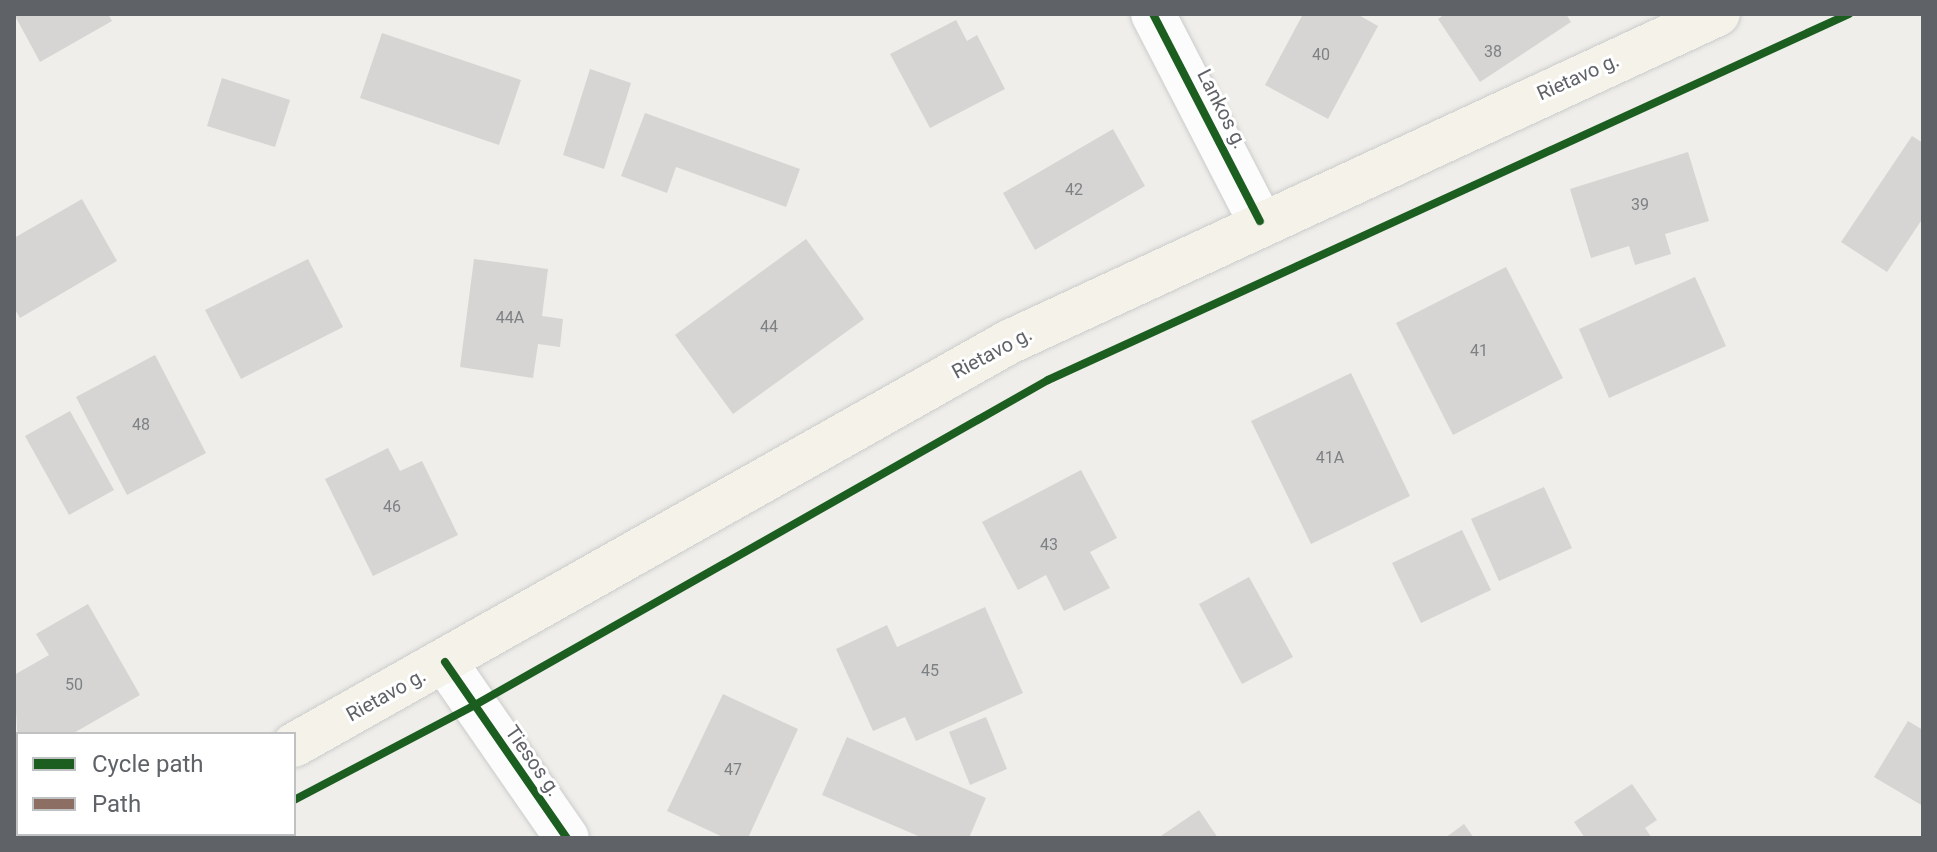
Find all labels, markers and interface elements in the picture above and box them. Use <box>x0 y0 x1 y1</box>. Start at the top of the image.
house number: 38 <box>1484 42 1502 62</box>
house number: 40 <box>1312 45 1330 65</box>
street label: Rietavo g. <box>1533 48 1623 106</box>
street label: Lankos g. <box>1192 65 1252 153</box>
house number: 42 <box>1065 180 1083 200</box>
house number: 39 <box>1631 195 1649 215</box>
house number: 44A <box>496 308 524 328</box>
house number: 44 <box>760 317 778 337</box>
street label: Rietavo g. <box>948 322 1036 384</box>
house number: 41 <box>1470 341 1488 361</box>
house number: 48 <box>132 415 150 435</box>
house number: 41A <box>1316 448 1344 468</box>
house number: 46 <box>383 497 401 517</box>
house number: 43 <box>1040 535 1058 555</box>
house number: 45 <box>921 661 939 681</box>
street label: Rietavo g. <box>342 663 430 727</box>
house number: 50 <box>65 675 83 695</box>
street label: Tiesos g. <box>500 721 566 801</box>
legend <box>16 732 296 836</box>
text: Cycle path <box>92 750 204 778</box>
house number: 47 <box>724 760 742 780</box>
text: Path <box>92 790 141 818</box>

